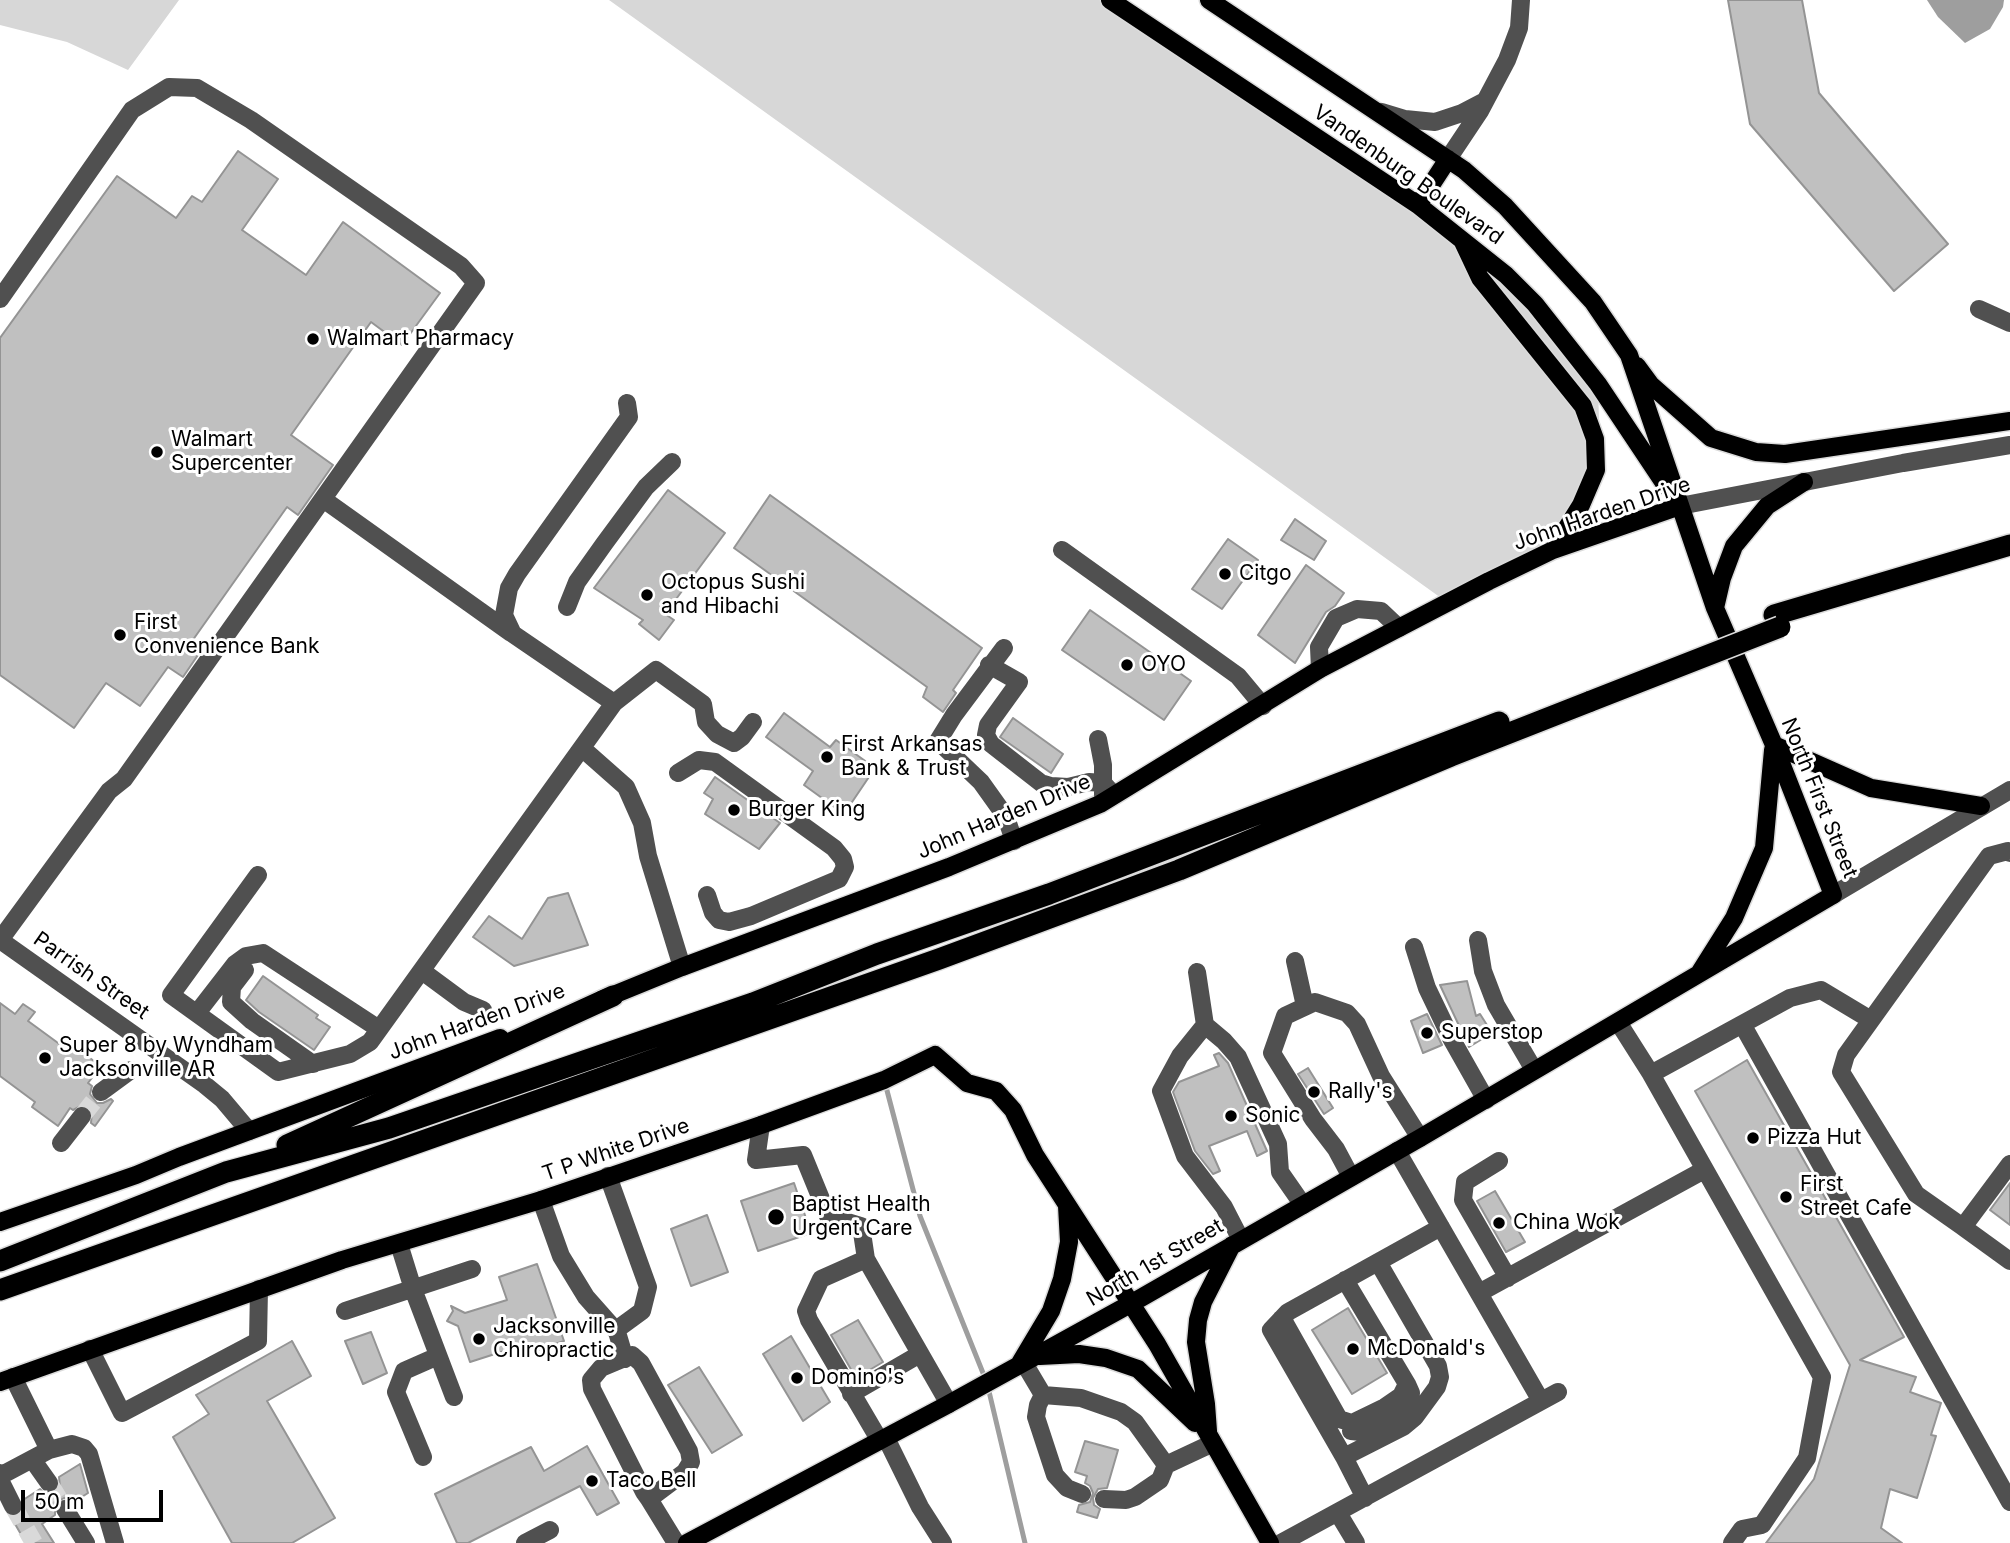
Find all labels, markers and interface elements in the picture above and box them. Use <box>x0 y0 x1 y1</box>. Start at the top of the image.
street label: Vandenburg Boulevard <box>1308 100 1508 250</box>
place label: Walmart Pharmacy <box>327 326 514 352</box>
marker: Walmart Pharmacy <box>305 331 321 347</box>
place label: Walmart Supercenter <box>171 427 293 477</box>
marker: Walmart Supercenter <box>149 444 165 460</box>
street label: John Harden Drive <box>1510 472 1694 556</box>
place label: Citgo <box>1239 561 1292 587</box>
marker: Citgo <box>1217 566 1233 582</box>
place label: Octopus Sushi and Hibachi <box>661 570 805 620</box>
marker: Octopus Sushi and Hibachi <box>639 587 655 603</box>
place label: First Convenience Bank <box>134 610 319 660</box>
marker: First Convenience Bank <box>112 627 128 643</box>
place label: OYO <box>1141 652 1186 678</box>
marker: OYO <box>1119 657 1135 673</box>
street label: North First Street <box>1775 714 1863 882</box>
place label: First Arkansas Bank & Trust <box>841 732 983 782</box>
marker: First Arkansas Bank & Trust <box>819 749 835 765</box>
street label: John Harden Drive <box>914 769 1094 865</box>
place label: Burger King <box>748 797 865 823</box>
marker: Burger King <box>726 802 742 818</box>
street label: Parrish Street <box>28 927 154 1025</box>
street label: John Harden Drive <box>385 978 569 1066</box>
place label: Superstop <box>1441 1020 1543 1046</box>
marker: Superstop <box>1419 1025 1435 1041</box>
place label: Super 8 by Wyndham Jacksonville AR <box>59 1033 273 1083</box>
marker: Super 8 by Wyndham Jacksonville AR <box>37 1050 53 1066</box>
place label: Rally's <box>1328 1079 1393 1105</box>
marker: Rally's <box>1306 1084 1322 1100</box>
place label: Sonic <box>1245 1103 1301 1129</box>
marker: Sonic <box>1223 1108 1239 1124</box>
street label: T P White Drive <box>539 1113 693 1187</box>
place label: Pizza Hut <box>1767 1125 1861 1151</box>
marker: Pizza Hut <box>1745 1130 1761 1146</box>
place label: First Street Cafe <box>1800 1172 1912 1222</box>
marker: First Street Cafe <box>1778 1189 1794 1205</box>
place label: Baptist Health Urgent Care <box>792 1192 931 1242</box>
marker: Baptist Health Urgent Care <box>766 1207 786 1227</box>
place label: China Wok <box>1513 1210 1620 1236</box>
street label: North 1st Street <box>1082 1214 1228 1312</box>
marker: China Wok <box>1491 1215 1507 1231</box>
place label: Jacksonville Chiropractic <box>493 1314 615 1364</box>
marker: Jacksonville Chiropractic <box>471 1331 487 1347</box>
place label: McDonald's <box>1367 1336 1485 1362</box>
marker: McDonald's <box>1345 1341 1361 1357</box>
place label: Domino's <box>811 1365 904 1391</box>
marker: Domino's <box>789 1370 805 1386</box>
place label: Taco Bell <box>606 1468 696 1494</box>
marker: Taco Bell <box>584 1473 600 1489</box>
scale bar <box>24 1476 166 1520</box>
text: 50 m <box>34 1489 84 1514</box>

